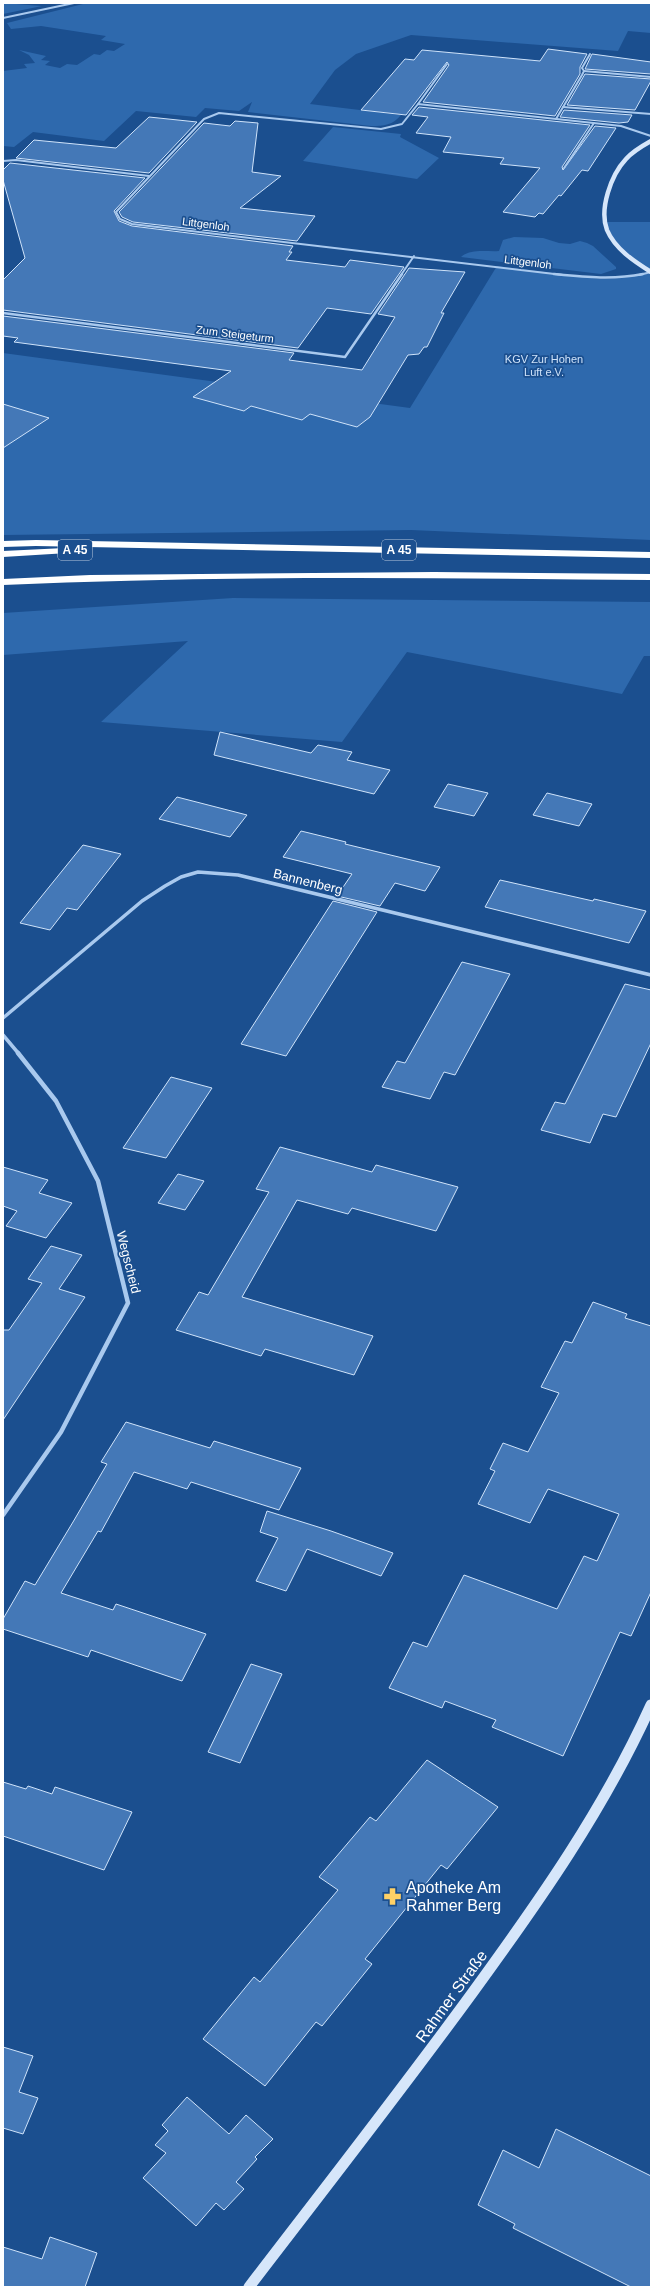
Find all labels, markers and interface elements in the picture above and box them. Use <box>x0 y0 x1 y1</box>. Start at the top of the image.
street label: Littgenloh <box>182 215 230 233</box>
street label: Littgenloh <box>504 253 552 271</box>
street label: Zum Steigeturm <box>195 323 275 345</box>
park label: KGV Zur Hohen Luft e.V. <box>505 353 583 378</box>
road number: A 45 <box>58 540 92 560</box>
road number: A 45 <box>382 540 416 560</box>
street label: Bannenberg <box>272 866 344 897</box>
street label: Wegscheid <box>113 1229 144 1295</box>
place label: Apotheke Am Rahmer Berg <box>406 1879 501 1914</box>
pharmacy icon: Apotheke Am Rahmer Berg <box>383 1886 403 1906</box>
street label: Rahmer Straße <box>412 1947 490 2046</box>

